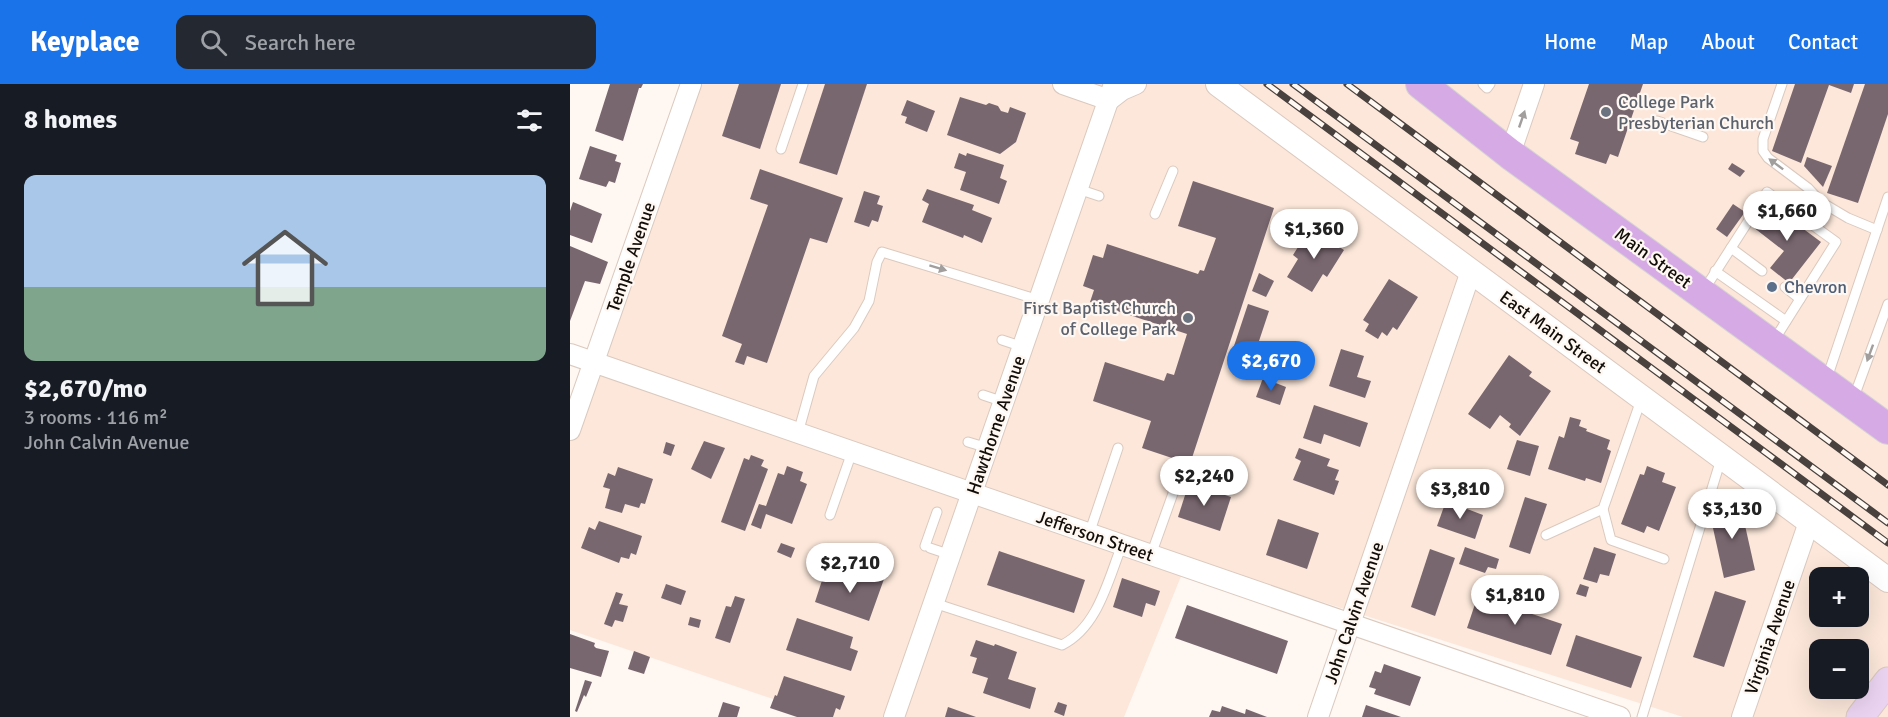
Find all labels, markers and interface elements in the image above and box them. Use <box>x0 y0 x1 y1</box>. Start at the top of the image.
search box <box>176 15 596 69</box>
text: Keyplace <box>30 25 140 59</box>
icon: search <box>197 26 230 59</box>
text: Search here <box>245 29 356 56</box>
text: Home <box>1544 29 1597 55</box>
text: Map <box>1630 29 1668 55</box>
text: About <box>1701 29 1755 55</box>
text: Contact <box>1788 29 1858 55</box>
place label: College Park Presbyterian Church <box>1618 91 1774 134</box>
text: 8 homes <box>24 104 117 136</box>
icon: filters <box>513 104 546 137</box>
marker: College Park Presbyterian Church <box>1599 105 1613 119</box>
one-way arrow <box>1518 110 1528 128</box>
one-way arrow <box>1768 159 1783 171</box>
pin: $1,660 <box>1738 191 1836 242</box>
text: $1,660 <box>1757 198 1817 223</box>
street label: Temple Avenue <box>602 199 660 315</box>
pin: $1,360 <box>1265 209 1363 260</box>
icon: home <box>231 214 339 322</box>
text: $1,360 <box>1284 216 1344 241</box>
street label: Main Street <box>1610 223 1696 293</box>
one-way arrow <box>929 264 947 273</box>
place label: Chevron <box>1784 276 1847 298</box>
marker: Chevron <box>1765 280 1779 294</box>
street label: East Main Street <box>1495 286 1611 378</box>
place label: First Baptist Church of College Park <box>1023 297 1176 340</box>
marker: First Baptist Church of College Park <box>1181 311 1195 325</box>
pin: $2,670 <box>1222 341 1320 392</box>
one-way arrow <box>1865 344 1875 362</box>
text: $2,670 <box>1241 348 1301 373</box>
street label: Hawthorne Avenue <box>962 353 1030 497</box>
text: $2,670/mo <box>24 373 147 405</box>
text: 3 rooms · 116 m² <box>24 405 168 430</box>
text: John Calvin Avenue <box>24 430 189 455</box>
pin: $2,240 <box>1155 456 1253 507</box>
text: $2,240 <box>1174 463 1234 488</box>
pin: $3,810 <box>1411 469 1509 520</box>
text: $3,810 <box>1430 476 1490 501</box>
pin: $3,130 <box>1683 489 1781 540</box>
text: $3,130 <box>1702 496 1762 521</box>
street label: Jefferson Street <box>1034 506 1156 566</box>
street label: John Calvin Avenue <box>1319 539 1389 687</box>
pin: $2,710 <box>801 543 899 594</box>
text: $2,710 <box>820 550 880 575</box>
map controls <box>1809 567 1869 699</box>
button: + <box>1809 567 1869 627</box>
pin: $1,810 <box>1466 575 1564 626</box>
street label: Virginia Avenue <box>1740 577 1800 697</box>
text: $1,810 <box>1485 582 1545 607</box>
button: − <box>1809 639 1869 699</box>

